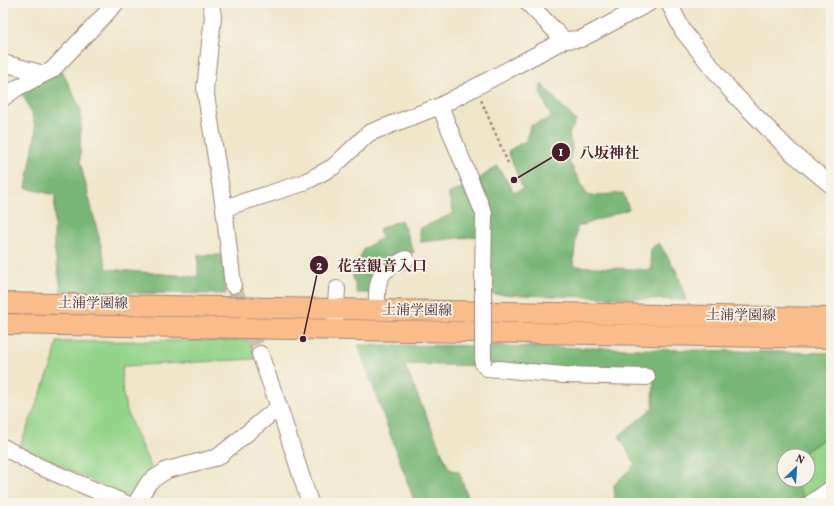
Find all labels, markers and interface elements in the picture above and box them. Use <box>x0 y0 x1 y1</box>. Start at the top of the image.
callout: 八坂神社 <box>551 139 647 166</box>
text: 八坂神社 <box>579 144 639 165</box>
text: 1 <box>559 145 564 161</box>
callout: 花室観音入口 <box>309 252 435 279</box>
text: 花室観音入口 <box>337 257 427 278</box>
text: 2 <box>316 259 322 275</box>
street label: 土浦学園線 <box>58 294 128 314</box>
street label: 土浦学園線 <box>382 301 452 321</box>
street label: 土浦学園線 <box>706 306 776 326</box>
north arrow <box>776 448 816 488</box>
text: N <box>793 452 806 469</box>

